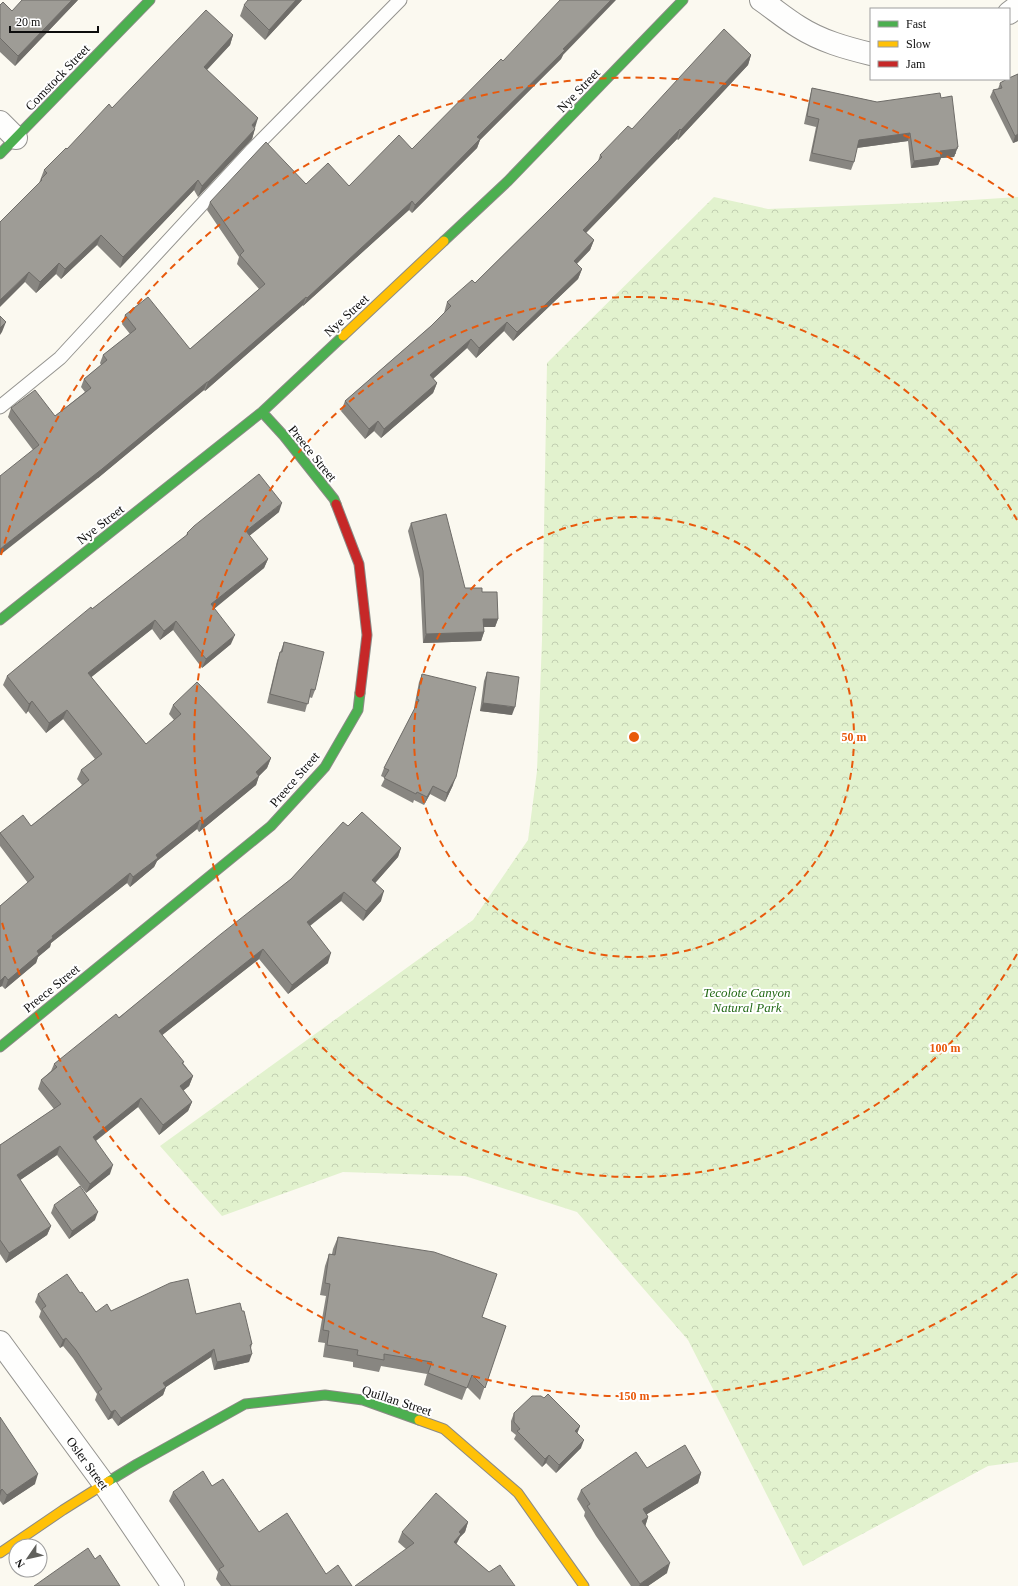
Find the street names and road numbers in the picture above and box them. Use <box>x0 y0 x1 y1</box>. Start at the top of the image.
street label: Comstock Street <box>22 41 93 114</box>
street label: Nye Street <box>554 65 603 115</box>
street label: Nye Street <box>321 291 372 340</box>
street label: Preece Street <box>285 422 340 485</box>
street label: Nye Street <box>74 501 127 547</box>
street label: Preece Street <box>266 748 323 810</box>
street label: Preece Street <box>20 961 83 1016</box>
street label: Quillan Street <box>360 1382 434 1419</box>
street label: Osler Street <box>63 1434 112 1493</box>

